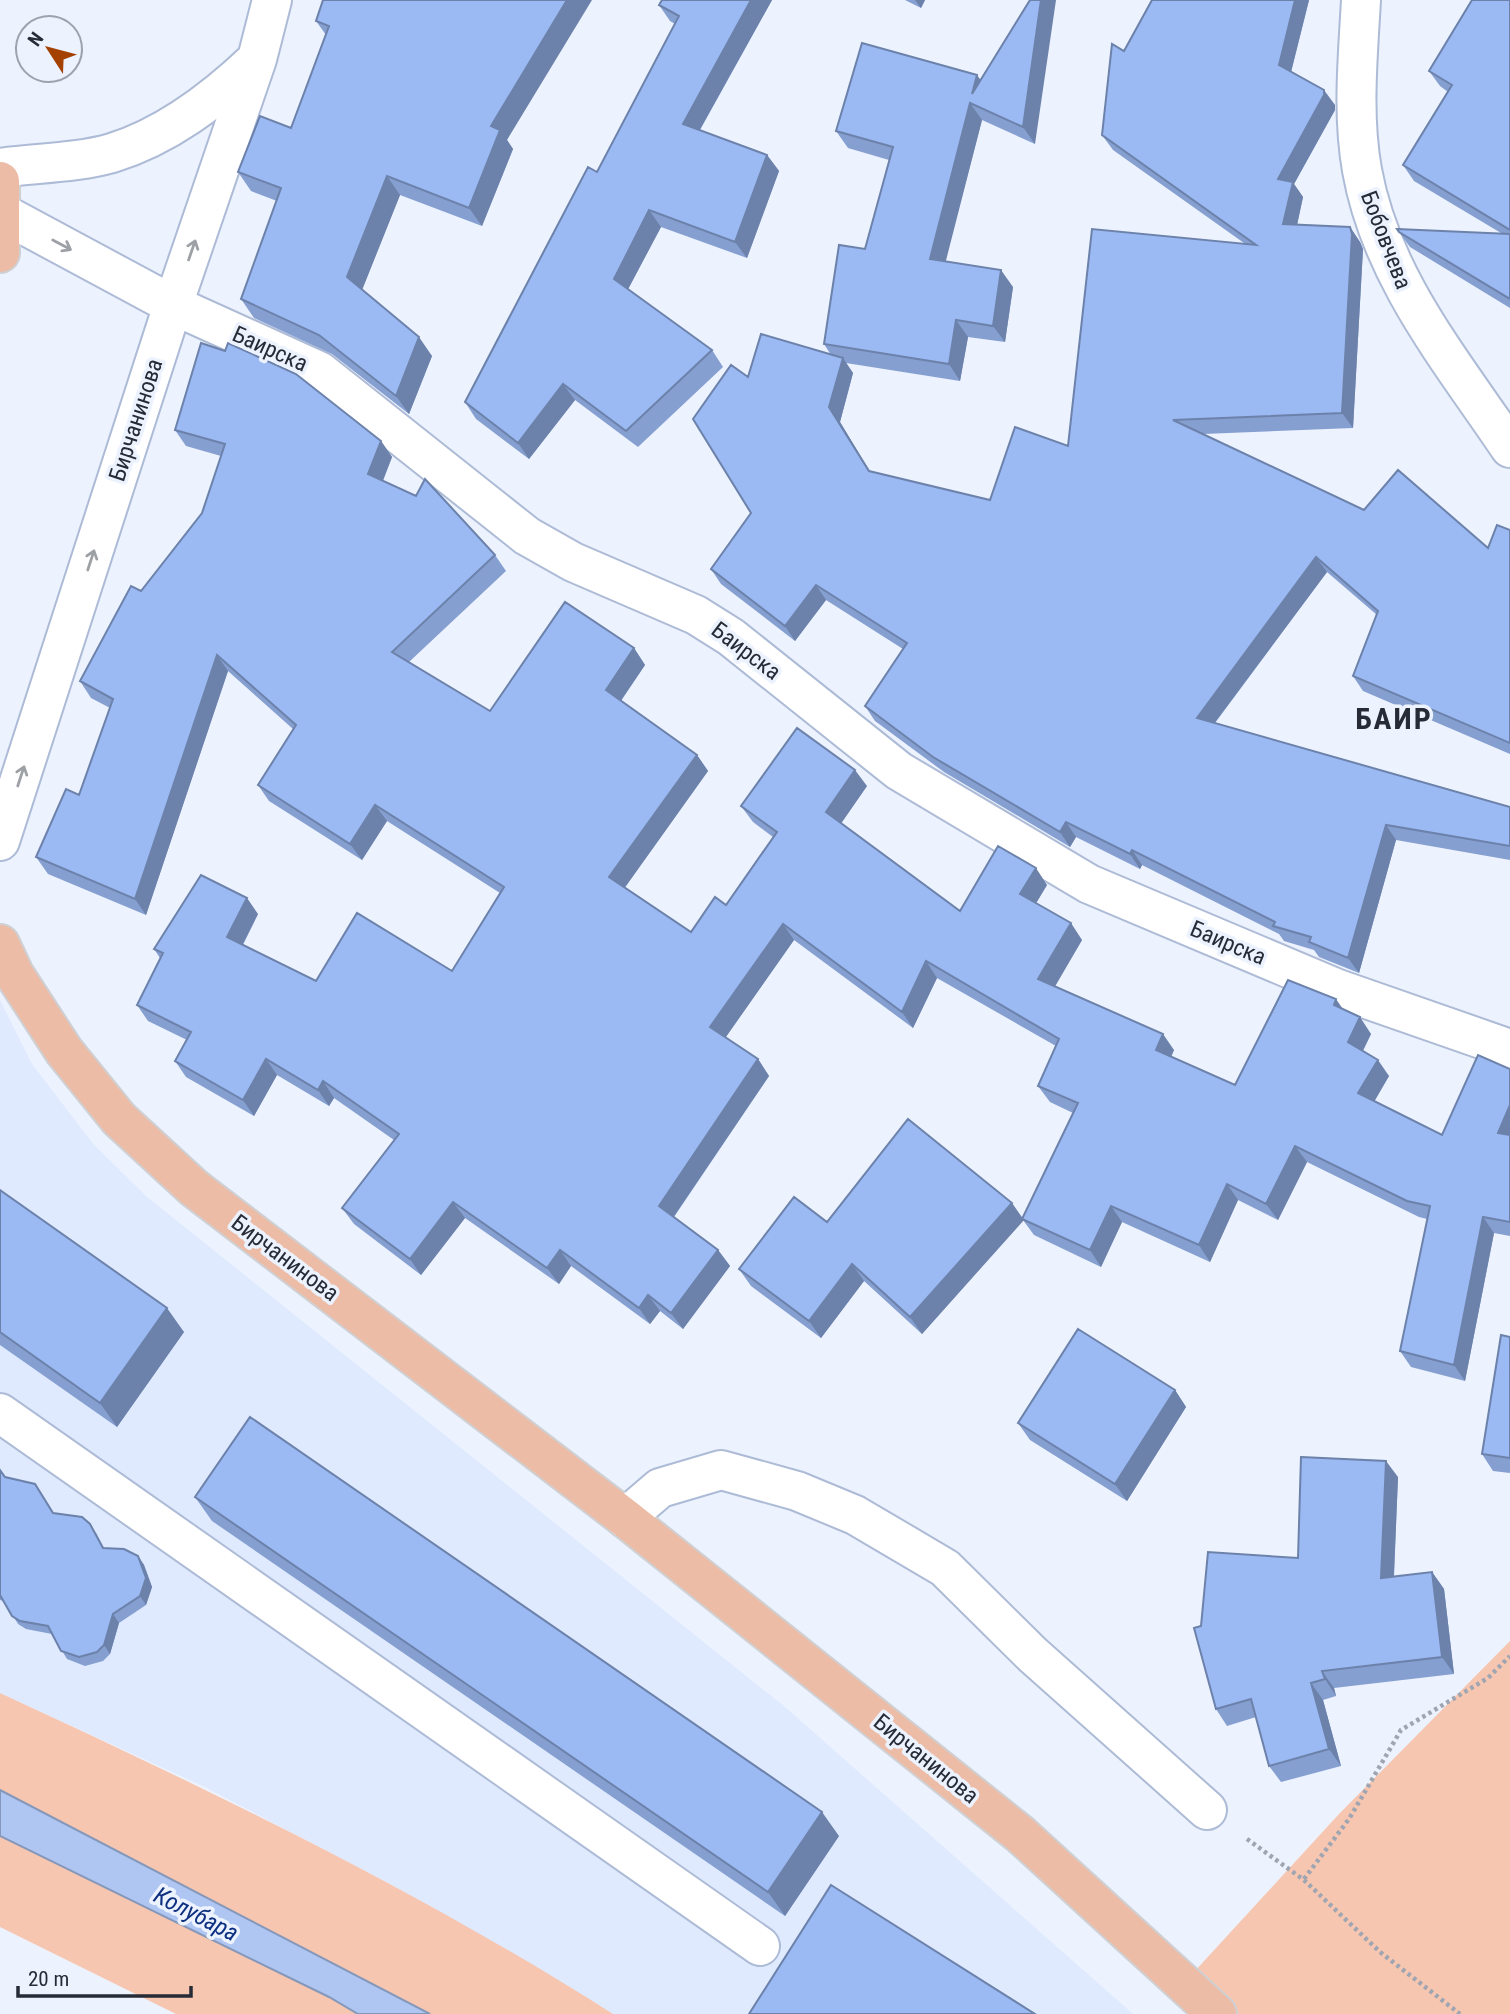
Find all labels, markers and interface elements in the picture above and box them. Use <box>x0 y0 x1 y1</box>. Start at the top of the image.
north arrow <box>14 14 84 84</box>
text: N <box>23 28 48 51</box>
street label: Бобовчева <box>1355 187 1417 293</box>
one-way arrow <box>51 239 72 252</box>
one-way arrow <box>187 240 199 262</box>
street label: Баирска <box>228 321 312 377</box>
street label: Бирчанинова <box>104 355 168 485</box>
one-way arrow <box>86 549 98 571</box>
street label: Баирска <box>706 616 786 686</box>
district label: БАИР <box>1355 701 1433 736</box>
one-way arrow <box>15 765 28 787</box>
street label: Баирска <box>1186 915 1270 971</box>
street label: Бирчанинова <box>226 1209 344 1307</box>
street label: Бирчанинова <box>868 1709 984 1809</box>
water label: Колубара <box>149 1881 243 1947</box>
scale bar <box>18 1954 191 1998</box>
text: 20 m <box>28 1967 69 1991</box>

